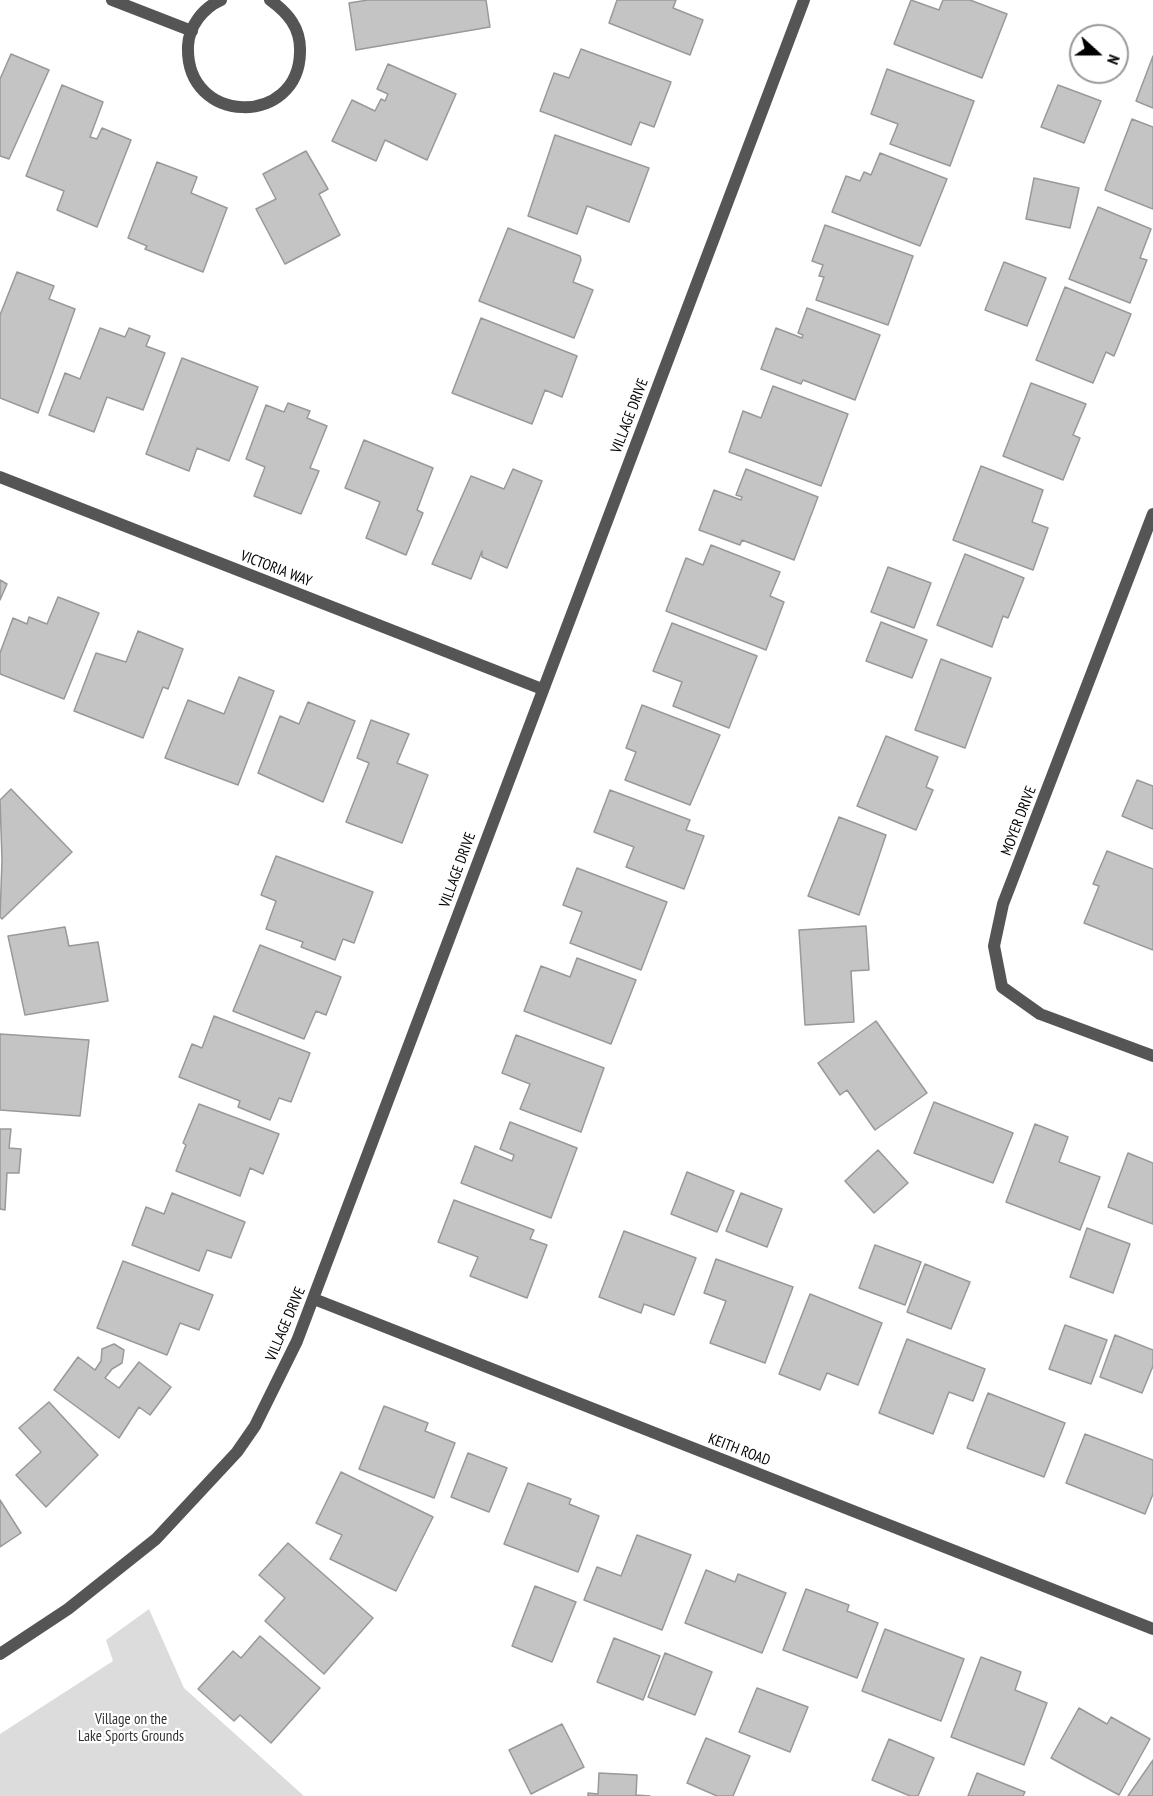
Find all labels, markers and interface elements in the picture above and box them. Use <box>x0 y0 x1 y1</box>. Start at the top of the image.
north arrow <box>1069 24 1129 84</box>
text: N <box>1103 52 1125 67</box>
street label: VILLAGE DRIVE <box>607 376 653 456</box>
street label: VICTORIA WAY <box>238 547 314 591</box>
street label: MOYER DRIVE <box>998 784 1040 858</box>
street label: VILLAGE DRIVE <box>436 830 480 910</box>
street label: VILLAGE DRIVE <box>262 1284 310 1364</box>
street label: KEITH ROAD <box>705 1430 773 1470</box>
park label: Village on the Lake Sports Grounds <box>78 1711 184 1746</box>

